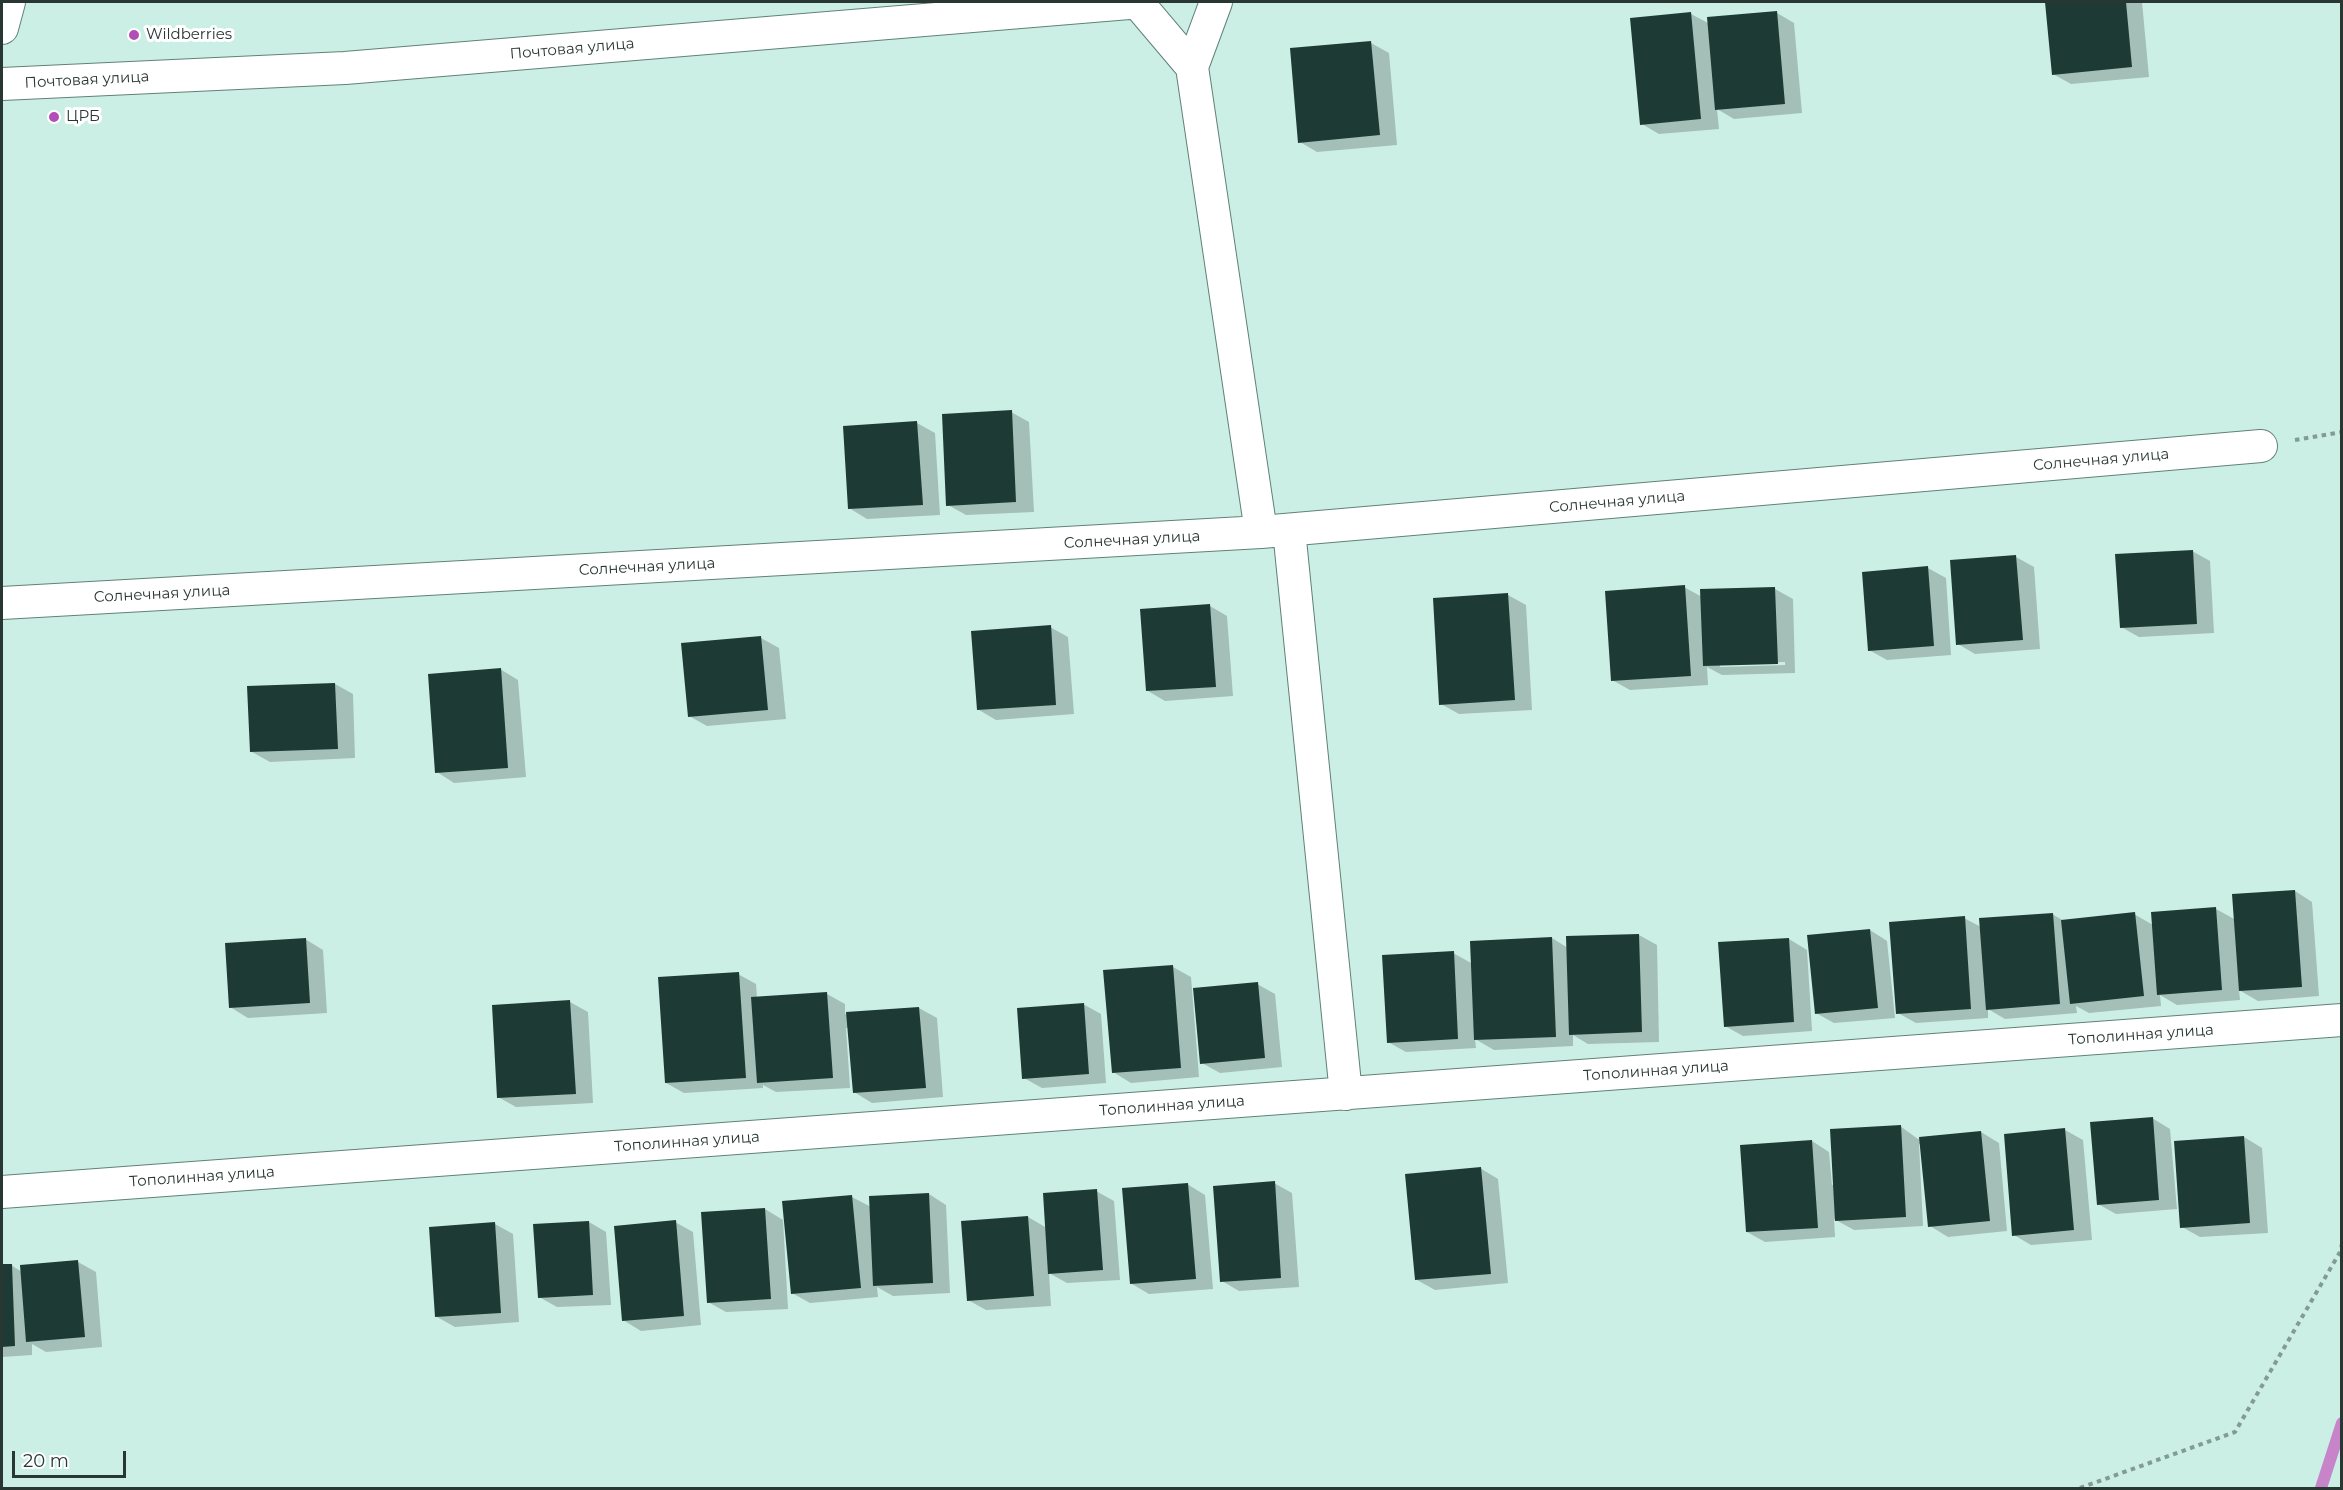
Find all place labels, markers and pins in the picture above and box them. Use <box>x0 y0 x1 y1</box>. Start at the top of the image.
place label: Wildberries <box>146 26 232 44</box>
marker: Wildberries <box>127 28 141 42</box>
place label: ЦРБ <box>66 108 100 126</box>
marker: ЦРБ <box>47 110 61 124</box>

